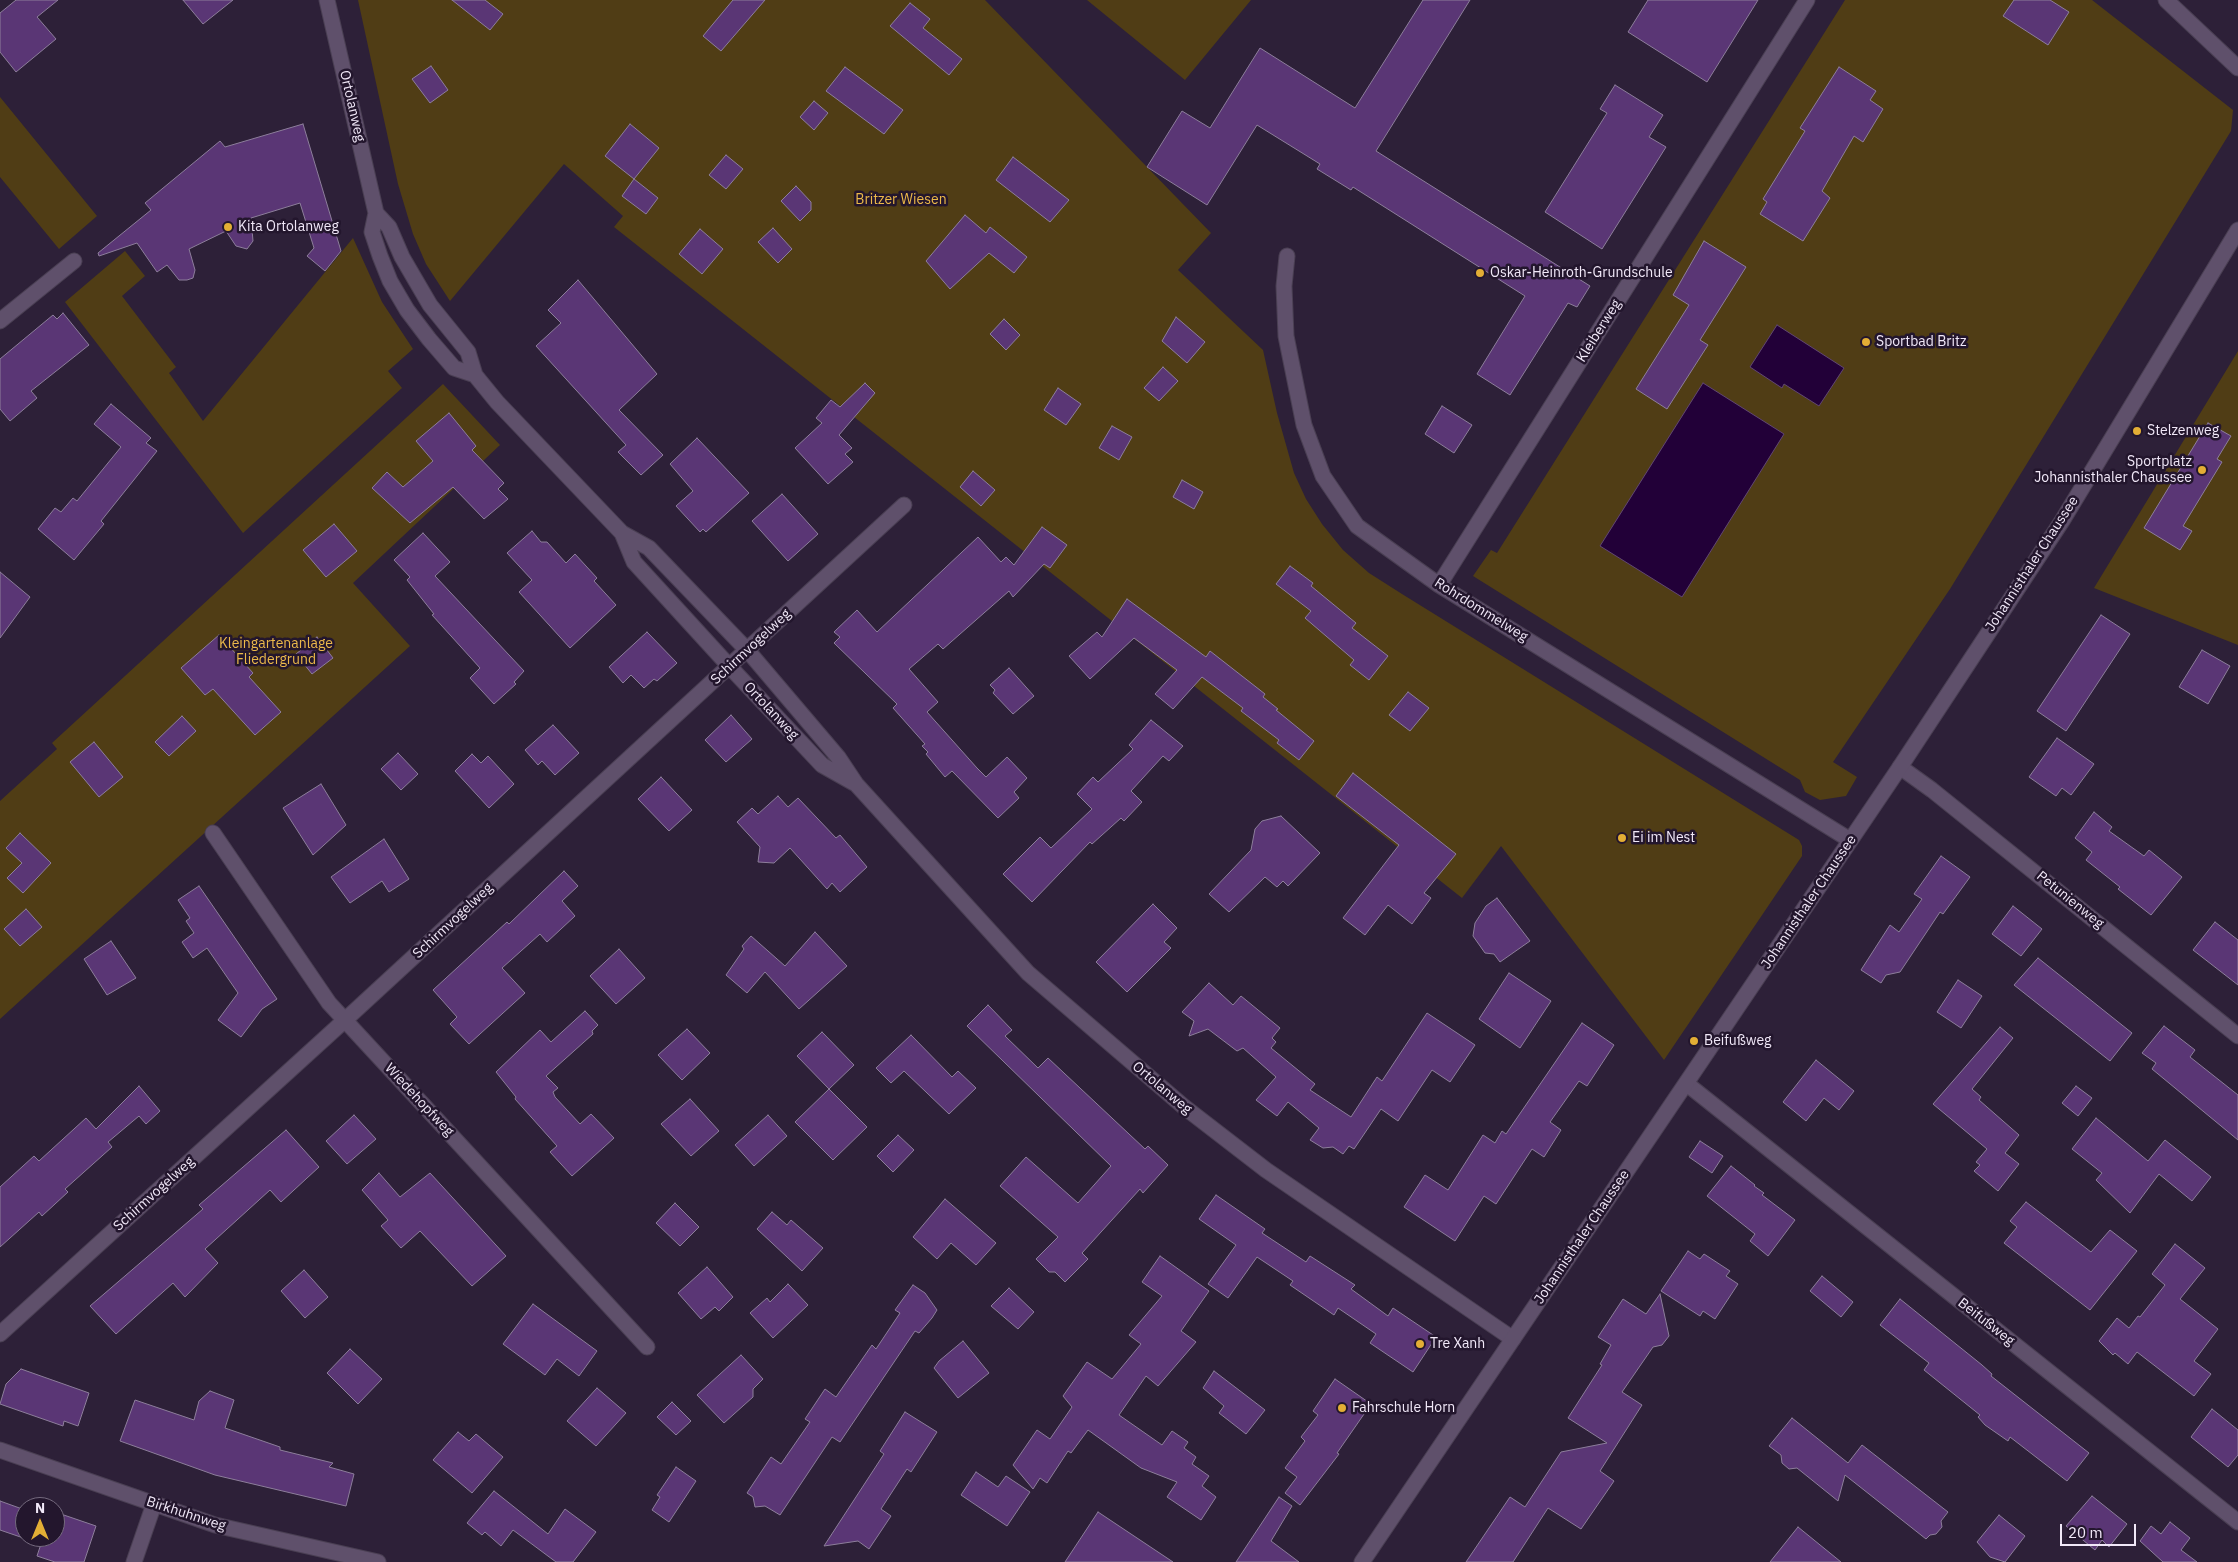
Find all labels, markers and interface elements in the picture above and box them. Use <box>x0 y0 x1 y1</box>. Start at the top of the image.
street label: Ortolanweg <box>336 69 368 143</box>
park label: Britzer Wiesen <box>855 192 947 208</box>
place label: Kita Ortolanweg <box>238 219 339 235</box>
marker: Kita Ortolanweg <box>222 221 234 233</box>
place label: Oskar-Heinroth-Grundschule <box>1490 265 1673 281</box>
marker: Oskar-Heinroth-Grundschule <box>1474 267 1486 279</box>
street label: Kleiberweg <box>1573 297 1625 365</box>
place label: Sportbad Britz <box>1876 334 1966 350</box>
marker: Sportbad Britz <box>1860 336 1872 348</box>
place label: Stelzenweg <box>2147 423 2219 439</box>
marker: Stelzenweg <box>2131 425 2143 437</box>
place label: Sportplatz Johannisthaler Chaussee <box>2034 454 2192 487</box>
marker: Sportplatz Johannisthaler Chaussee <box>2196 464 2208 476</box>
street label: Johannisthaler Chaussee <box>1982 493 2082 635</box>
street label: Rohrdommelweg <box>1431 574 1531 646</box>
street label: Schirmvogelweg <box>708 606 794 688</box>
park label: Kleingartenanlage Fliedergrund <box>219 636 333 669</box>
street label: Ortolanweg <box>740 679 802 743</box>
place label: Ei im Nest <box>1632 830 1695 846</box>
marker: Ei im Nest <box>1616 832 1628 844</box>
street label: Johannisthaler Chaussee <box>1758 832 1860 972</box>
street label: Petunienweg <box>2033 868 2107 932</box>
street label: Schirmvogelweg <box>410 880 496 962</box>
place label: Beifußweg <box>1704 1033 1771 1049</box>
marker: Beifußweg <box>1688 1035 1700 1047</box>
street label: Ortolanweg <box>1129 1058 1195 1118</box>
street label: Wiedehopfweg <box>381 1060 457 1140</box>
street label: Schirmvogelweg <box>110 1153 198 1235</box>
street label: Johannisthaler Chaussee <box>1531 1167 1633 1307</box>
street label: Beifußweg <box>1954 1295 2018 1349</box>
place label: Tre Xanh <box>1430 1336 1485 1352</box>
marker: Tre Xanh <box>1414 1338 1426 1350</box>
place label: Fahrschule Horn <box>1352 1400 1455 1416</box>
marker: Fahrschule Horn <box>1336 1402 1348 1414</box>
street label: Birkhuhnweg <box>144 1493 228 1535</box>
north arrow <box>15 1497 65 1547</box>
text: N <box>35 1499 45 1517</box>
scale bar <box>2063 1514 2139 1546</box>
text: 20 m <box>2068 1523 2103 1542</box>

